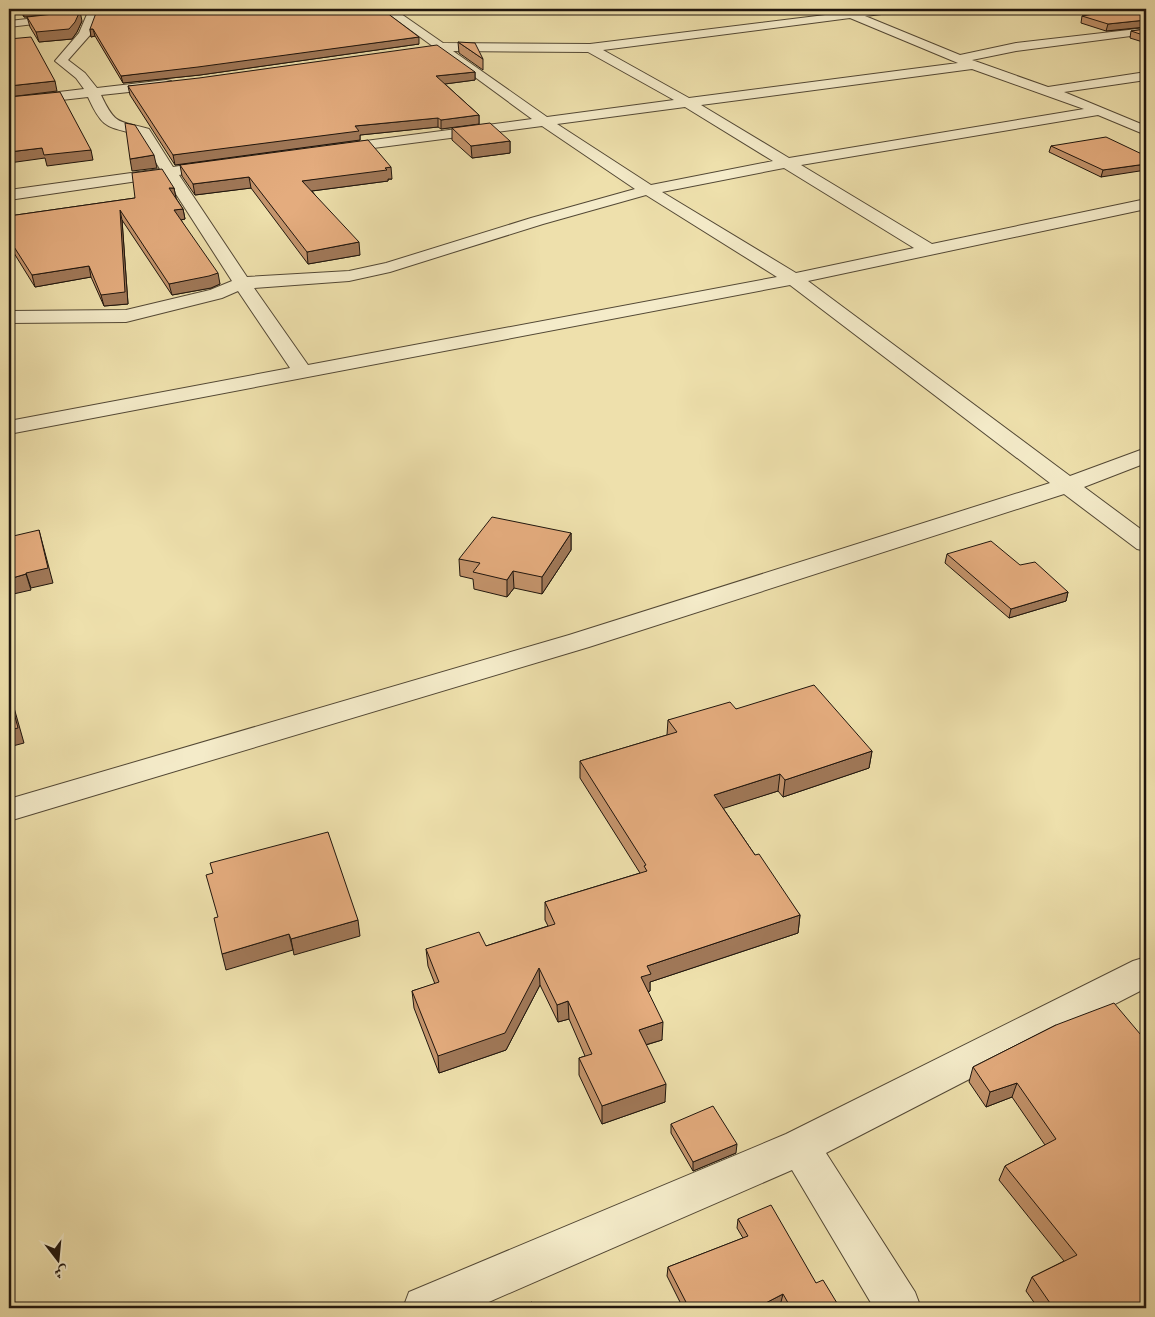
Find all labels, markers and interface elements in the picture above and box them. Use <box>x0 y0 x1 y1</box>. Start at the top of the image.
north arrow <box>32 1234 82 1284</box>
text: ش <box>52 1261 71 1283</box>

